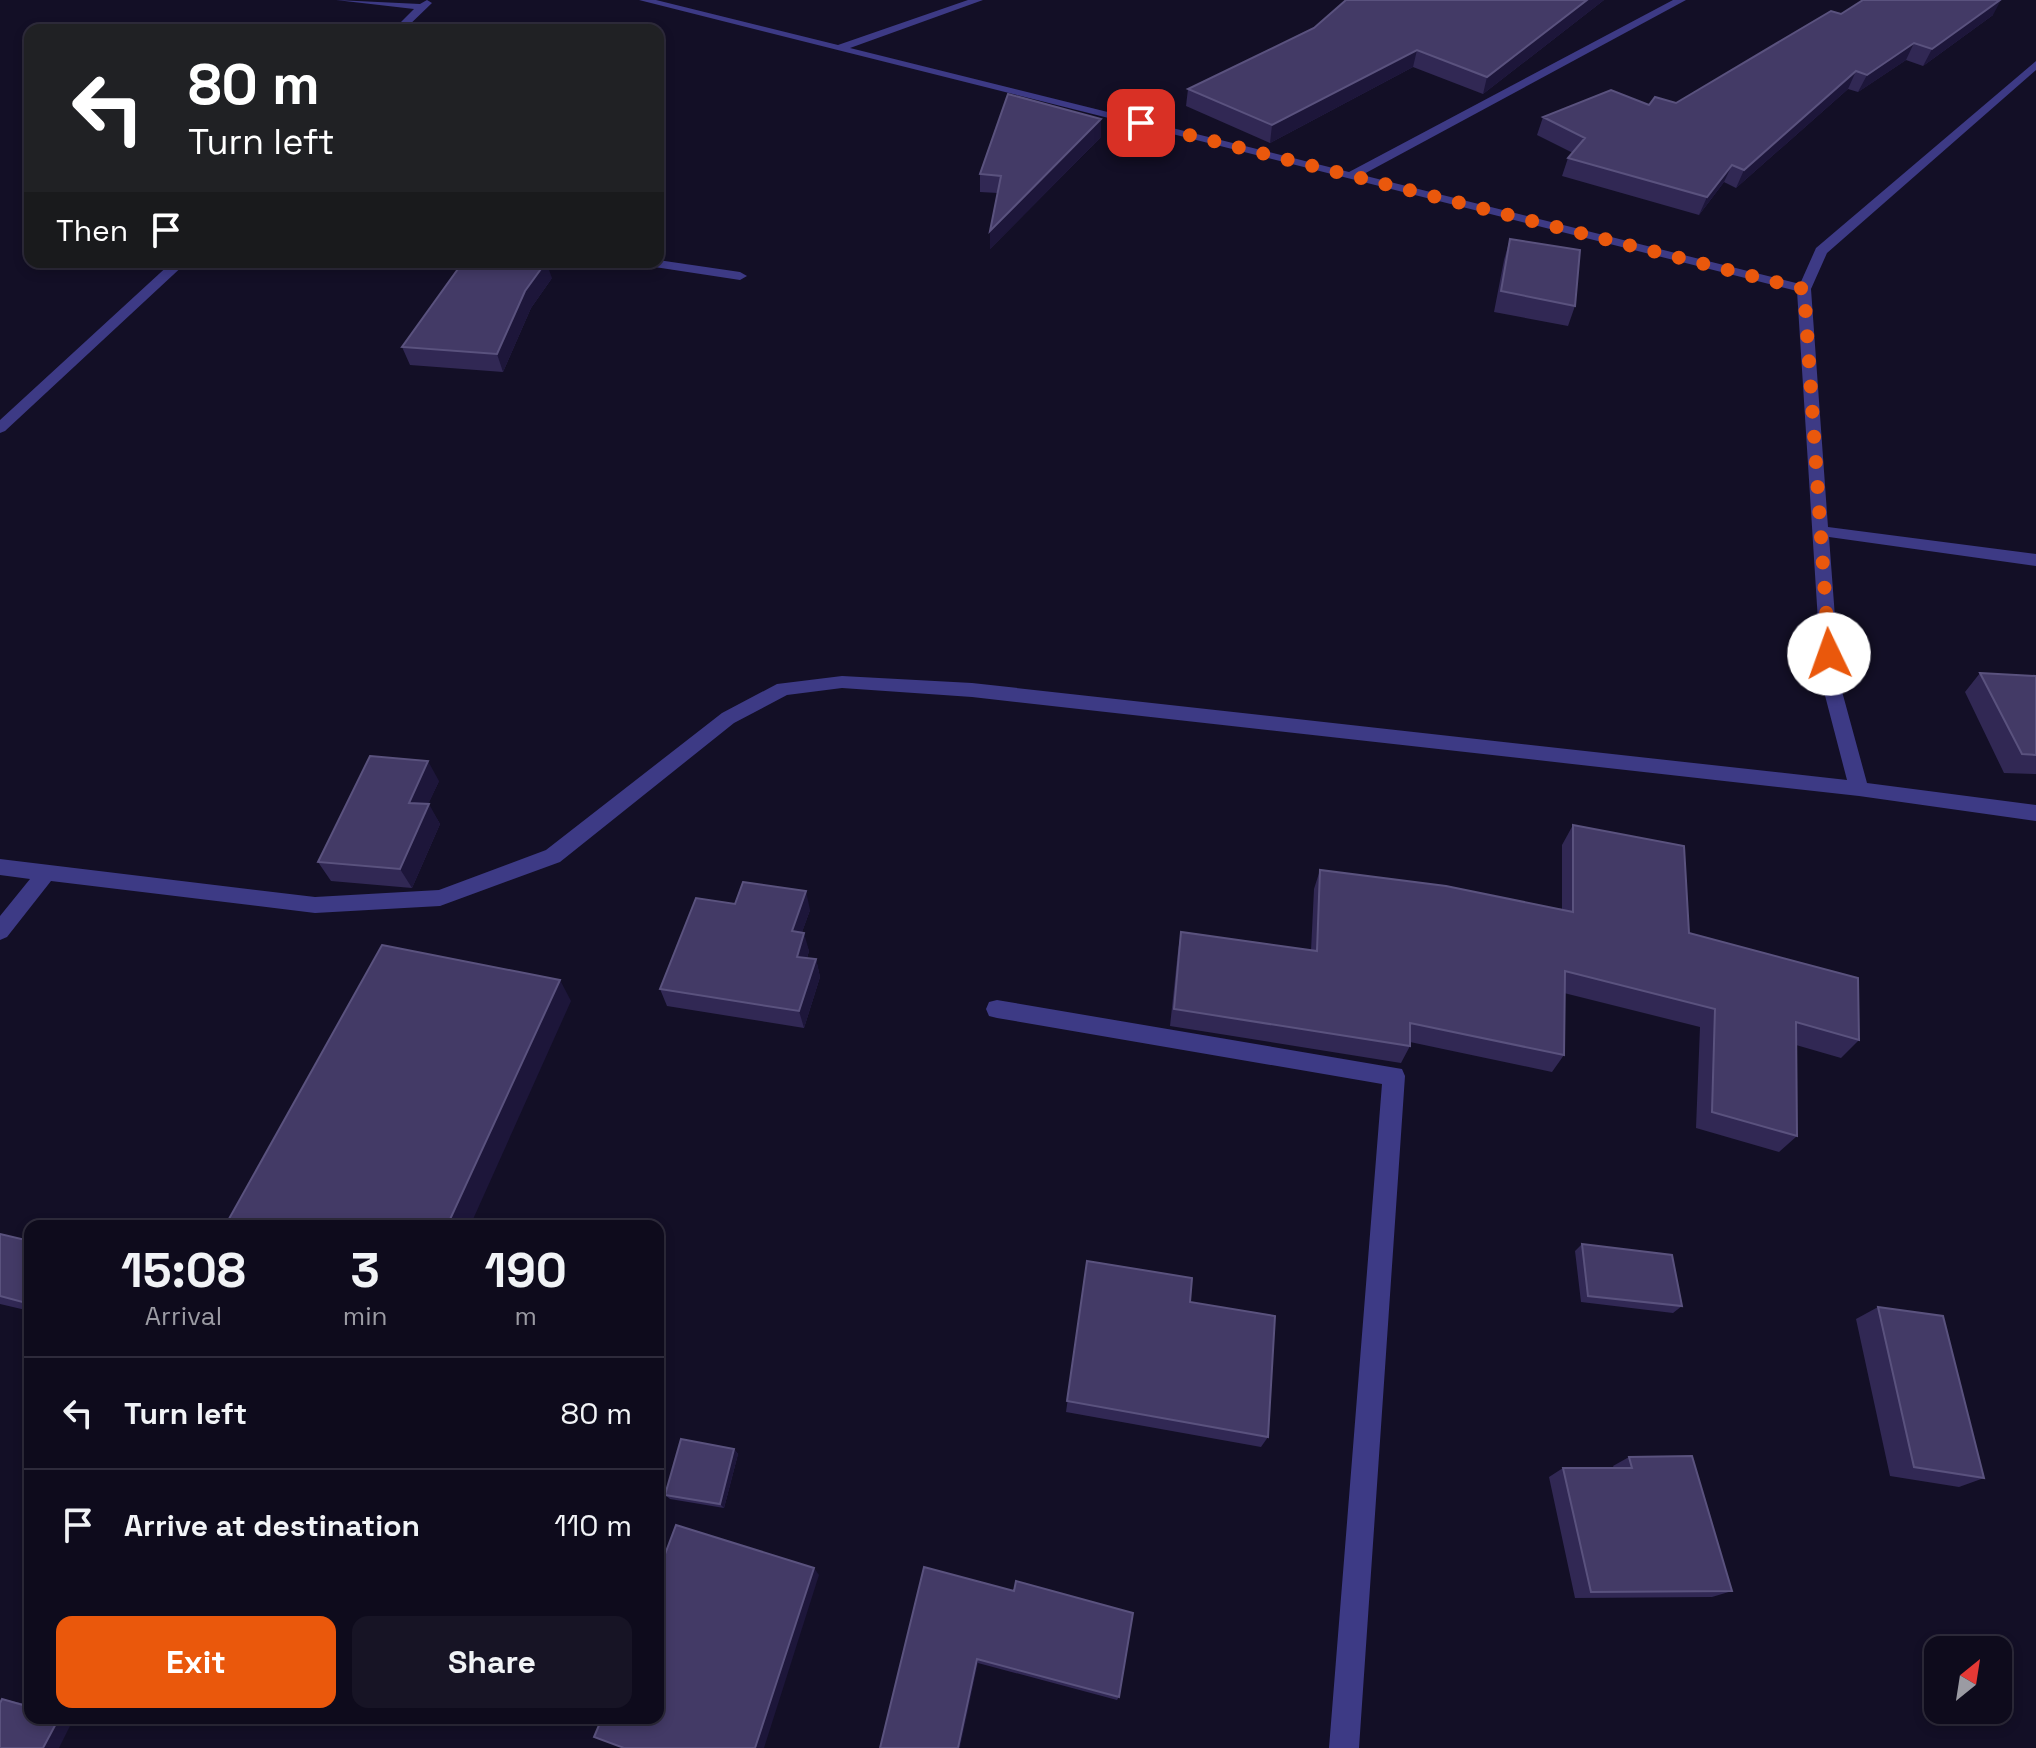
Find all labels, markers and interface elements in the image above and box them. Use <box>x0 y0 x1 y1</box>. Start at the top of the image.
text: 80 m <box>188 49 320 120</box>
icon: left <box>56 56 160 160</box>
pin <box>1107 89 1175 157</box>
icon: arrive <box>1119 101 1163 145</box>
text: Turn left <box>188 119 335 165</box>
icon: arrive <box>144 208 188 252</box>
text: Then <box>56 211 128 250</box>
position arrow <box>1787 612 1871 696</box>
text: 15:08 <box>121 1240 246 1301</box>
text: 3 <box>351 1240 380 1301</box>
text: 190 <box>484 1240 567 1301</box>
text: Arrival <box>145 1299 222 1333</box>
text: min <box>343 1299 387 1333</box>
text: m <box>515 1299 537 1333</box>
icon: left <box>56 1391 100 1435</box>
text: Turn left <box>124 1394 247 1433</box>
text: 80 m <box>561 1394 632 1433</box>
icon: arrive <box>56 1503 100 1547</box>
text: Arrive at destination <box>124 1506 420 1545</box>
text: 110 m <box>554 1506 632 1545</box>
button: Exit <box>56 1616 336 1708</box>
button: Share <box>352 1616 632 1708</box>
north arrow <box>1924 1636 2012 1724</box>
map controls <box>1924 1636 2012 1724</box>

